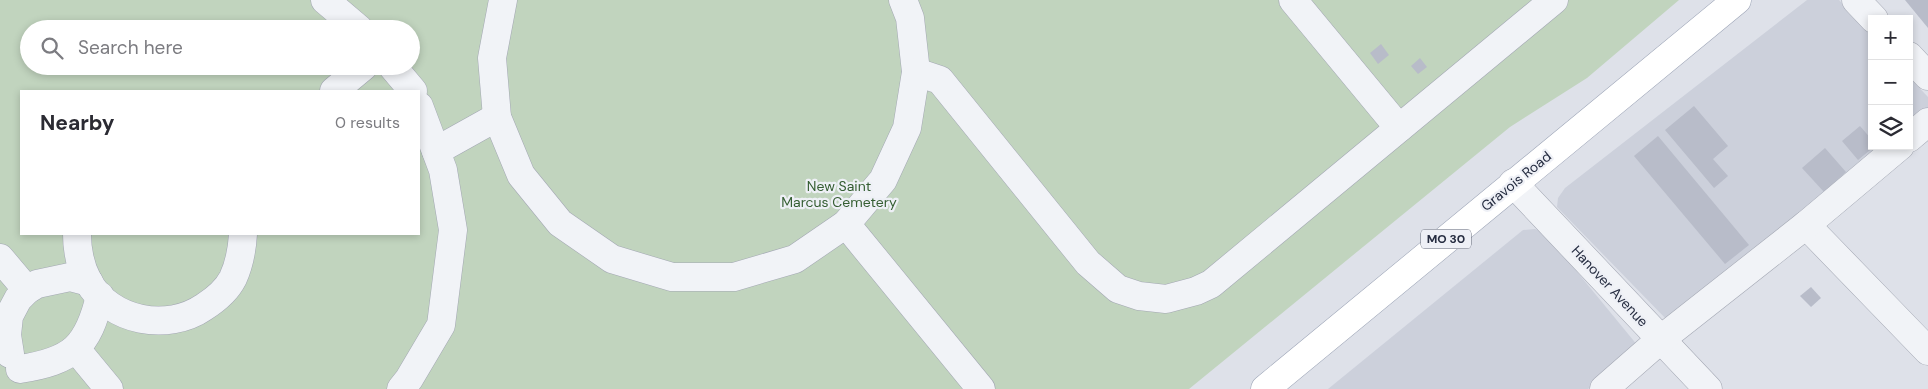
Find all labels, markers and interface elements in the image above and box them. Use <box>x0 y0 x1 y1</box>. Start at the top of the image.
map controls <box>1868 15 1913 150</box>
button: + <box>1868 15 1913 60</box>
search box <box>20 20 420 75</box>
icon: search <box>38 34 66 62</box>
text: Search here <box>78 35 183 60</box>
button: − <box>1868 60 1913 105</box>
button: layers <box>1868 105 1913 150</box>
text: Nearby <box>40 109 114 137</box>
text: 0 results <box>335 112 400 133</box>
street label: Gravois Road <box>1477 147 1555 215</box>
park label: New Saint Marcus Cemetery <box>781 177 897 211</box>
road number: MO 30 <box>1421 230 1471 248</box>
street label: Hanover Avenue <box>1568 242 1652 330</box>

